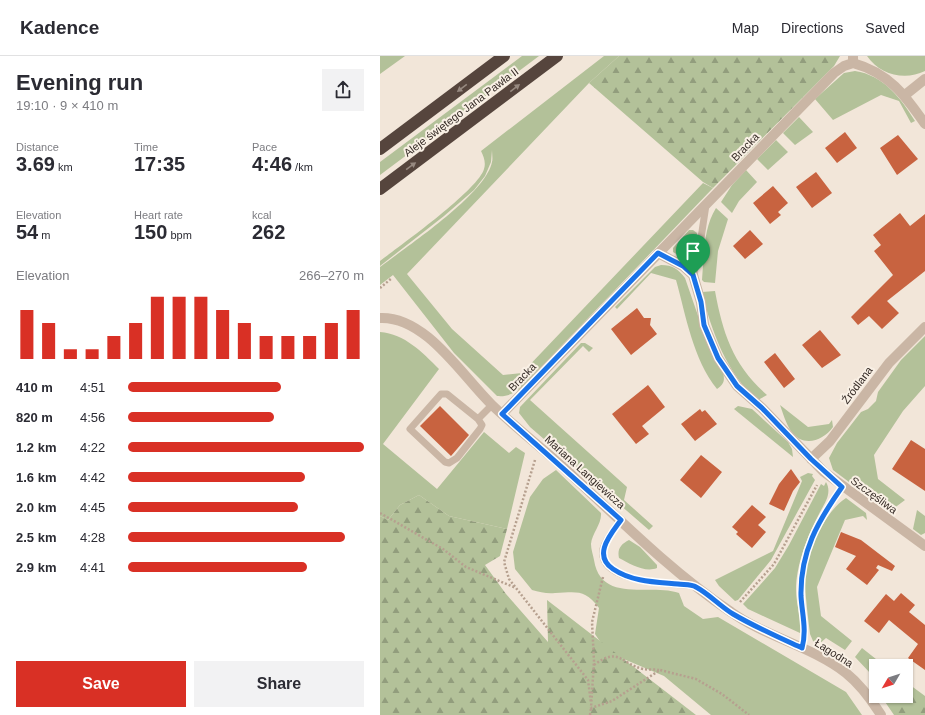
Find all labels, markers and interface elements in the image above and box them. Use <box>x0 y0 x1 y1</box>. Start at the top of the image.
text: Kadence <box>20 17 99 38</box>
text: Map <box>732 20 759 36</box>
text: Directions <box>781 20 843 36</box>
text: Saved <box>865 20 905 36</box>
street label: Aleje świętego Jana Pawła II <box>401 65 521 159</box>
button: share <box>322 69 364 111</box>
text: Evening run <box>16 70 143 95</box>
one-way arrow <box>456 84 467 92</box>
one-way arrow <box>510 84 521 92</box>
text: 19:10 · 9 × 410 m <box>16 98 118 113</box>
street label: Bracka <box>729 130 762 163</box>
text: Distance <box>16 141 59 153</box>
text: Time <box>134 141 158 153</box>
text: Pace <box>252 141 277 153</box>
text: 3.69 <box>16 153 55 175</box>
text: 17:35 <box>134 153 185 175</box>
text: 4:46 <box>252 153 292 175</box>
text: km <box>55 161 73 173</box>
text: /km <box>292 161 313 173</box>
one-way arrow <box>406 162 417 170</box>
text: Elevation <box>16 209 61 221</box>
text: Heart rate <box>134 209 183 221</box>
text: kcal <box>252 209 272 221</box>
text: 54 <box>16 221 38 243</box>
text: 150 <box>134 221 167 243</box>
text: 262 <box>252 221 285 243</box>
text: m <box>38 229 50 241</box>
text: bpm <box>167 229 192 241</box>
pin <box>676 234 710 275</box>
icon: arrive <box>682 240 704 262</box>
text: Elevation <box>16 268 69 283</box>
text: 266–270 m <box>299 268 364 283</box>
street label: Bracka <box>506 360 539 393</box>
street label: Źródlana <box>839 363 875 406</box>
text: 410 m <box>16 380 53 395</box>
text: 4:51 <box>80 380 105 395</box>
text: 820 m <box>16 410 53 425</box>
text: 4:56 <box>80 410 105 425</box>
street label: Mariana Langiewicza <box>543 433 628 512</box>
text: 1.2 km <box>16 440 56 455</box>
text: 4:22 <box>80 440 105 455</box>
text: 1.6 km <box>16 470 56 485</box>
text: 4:42 <box>80 470 105 485</box>
street label: Szczęśliwa <box>848 474 900 516</box>
text: 2.0 km <box>16 500 56 515</box>
text: 4:45 <box>80 500 105 515</box>
text: 2.5 km <box>16 530 56 545</box>
text: 4:28 <box>80 530 105 545</box>
text: 2.9 km <box>16 560 56 575</box>
text: 4:41 <box>80 560 105 575</box>
street label: Łagodna <box>813 637 856 670</box>
north arrow <box>869 659 913 703</box>
map controls <box>869 659 913 703</box>
button: Save <box>16 661 186 707</box>
button: Share <box>194 661 364 707</box>

